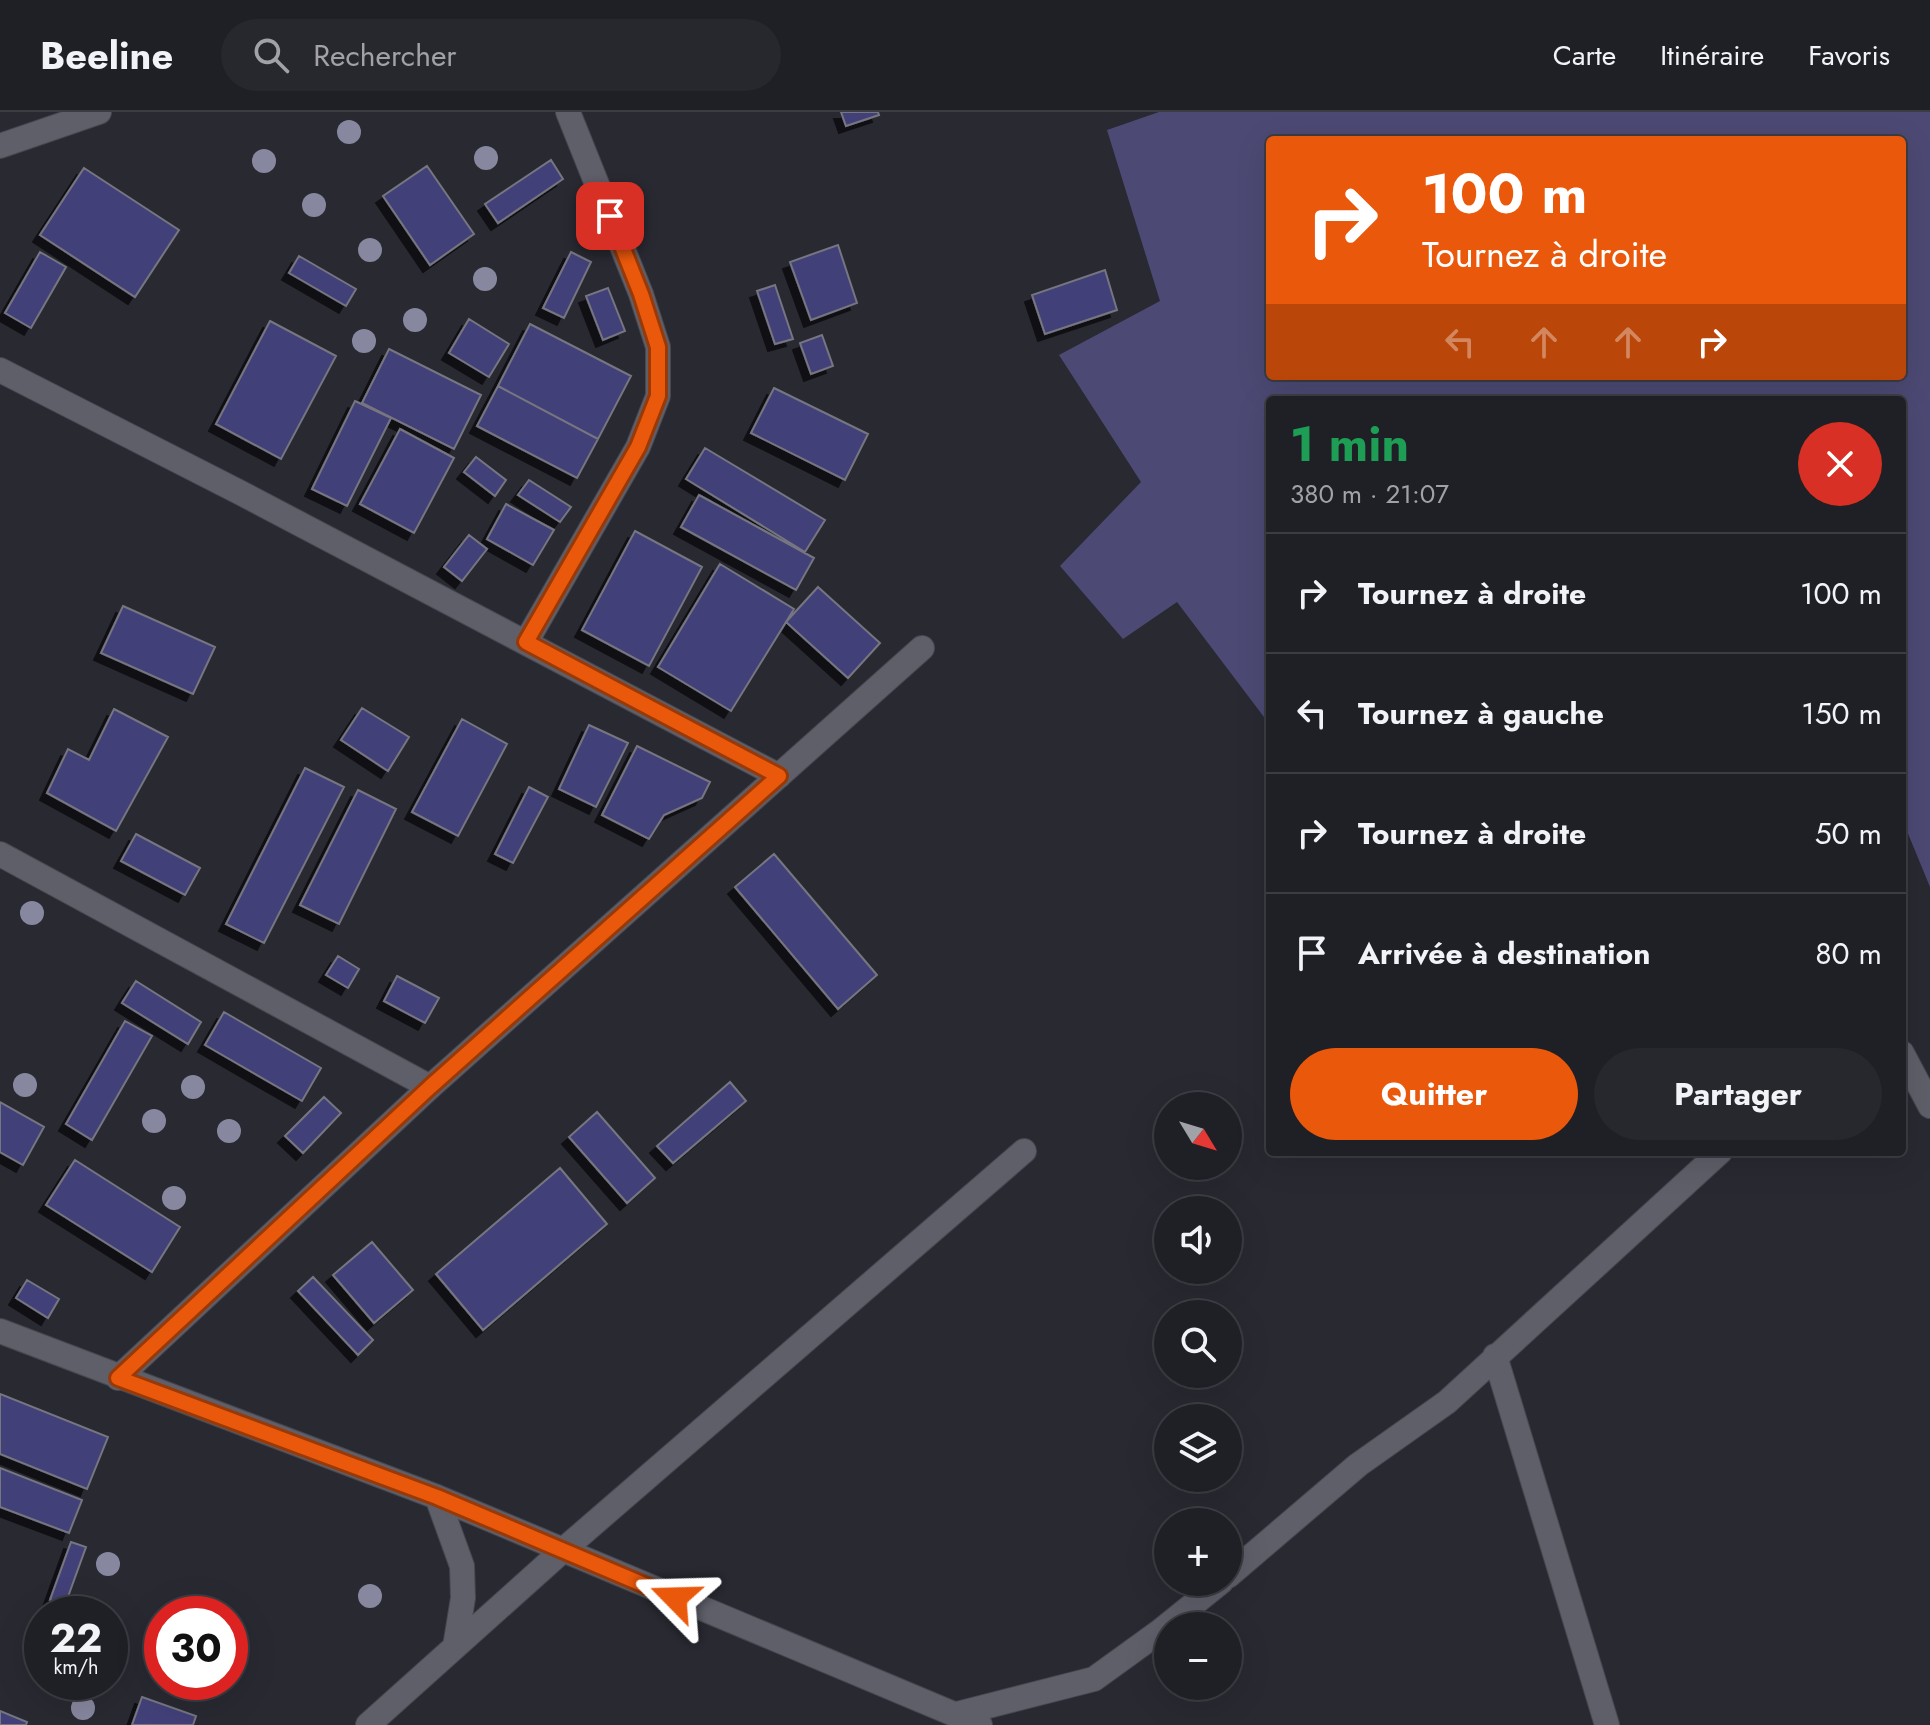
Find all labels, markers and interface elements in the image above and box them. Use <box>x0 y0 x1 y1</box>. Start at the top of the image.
search box <box>221 19 781 91</box>
text: Beeline <box>40 28 173 83</box>
icon: search <box>249 33 293 77</box>
text: Rechercher <box>313 34 457 77</box>
text: Carte <box>1553 35 1616 76</box>
text: Itinéraire <box>1660 35 1764 76</box>
text: Favoris <box>1808 35 1890 76</box>
text: 100 m <box>1422 153 1587 234</box>
icon: right <box>1290 168 1394 272</box>
pin <box>576 182 644 250</box>
icon: arrive <box>588 194 632 238</box>
text: Tournez à droite <box>1422 228 1667 280</box>
icon: left <box>1438 320 1482 364</box>
icon: ahead <box>1522 320 1566 364</box>
icon: ahead <box>1606 320 1650 364</box>
icon: right <box>1690 320 1734 364</box>
text: 1 min <box>1290 410 1409 479</box>
button: close <box>1798 422 1882 506</box>
text: 380 m · 21:07 <box>1290 475 1449 513</box>
icon: right <box>1290 571 1334 615</box>
text: Tournez à droite <box>1358 572 1586 615</box>
text: 100 m <box>1800 572 1882 615</box>
icon: left <box>1290 691 1334 735</box>
text: Tournez à gauche <box>1358 692 1604 735</box>
text: 150 m <box>1801 692 1882 735</box>
icon: right <box>1290 811 1334 855</box>
text: Tournez à droite <box>1358 812 1586 855</box>
text: 50 m <box>1815 812 1882 855</box>
icon: arrive <box>1290 931 1334 975</box>
text: Arrivée à destination <box>1358 932 1650 975</box>
text: 80 m <box>1815 932 1882 975</box>
button: Quitter <box>1290 1048 1578 1140</box>
button: Partager <box>1594 1048 1882 1140</box>
north arrow <box>1154 1092 1242 1180</box>
map controls <box>1154 1092 1242 1700</box>
button: sound <box>1154 1196 1242 1284</box>
button: search <box>1154 1300 1242 1388</box>
button: layers <box>1154 1404 1242 1492</box>
button: + <box>1154 1508 1242 1596</box>
position arrow <box>633 1556 717 1640</box>
speed limit sign: 30 <box>144 1596 248 1700</box>
text: 22 <box>50 1609 102 1667</box>
button: − <box>1154 1612 1242 1700</box>
text: km/h <box>53 1653 99 1682</box>

